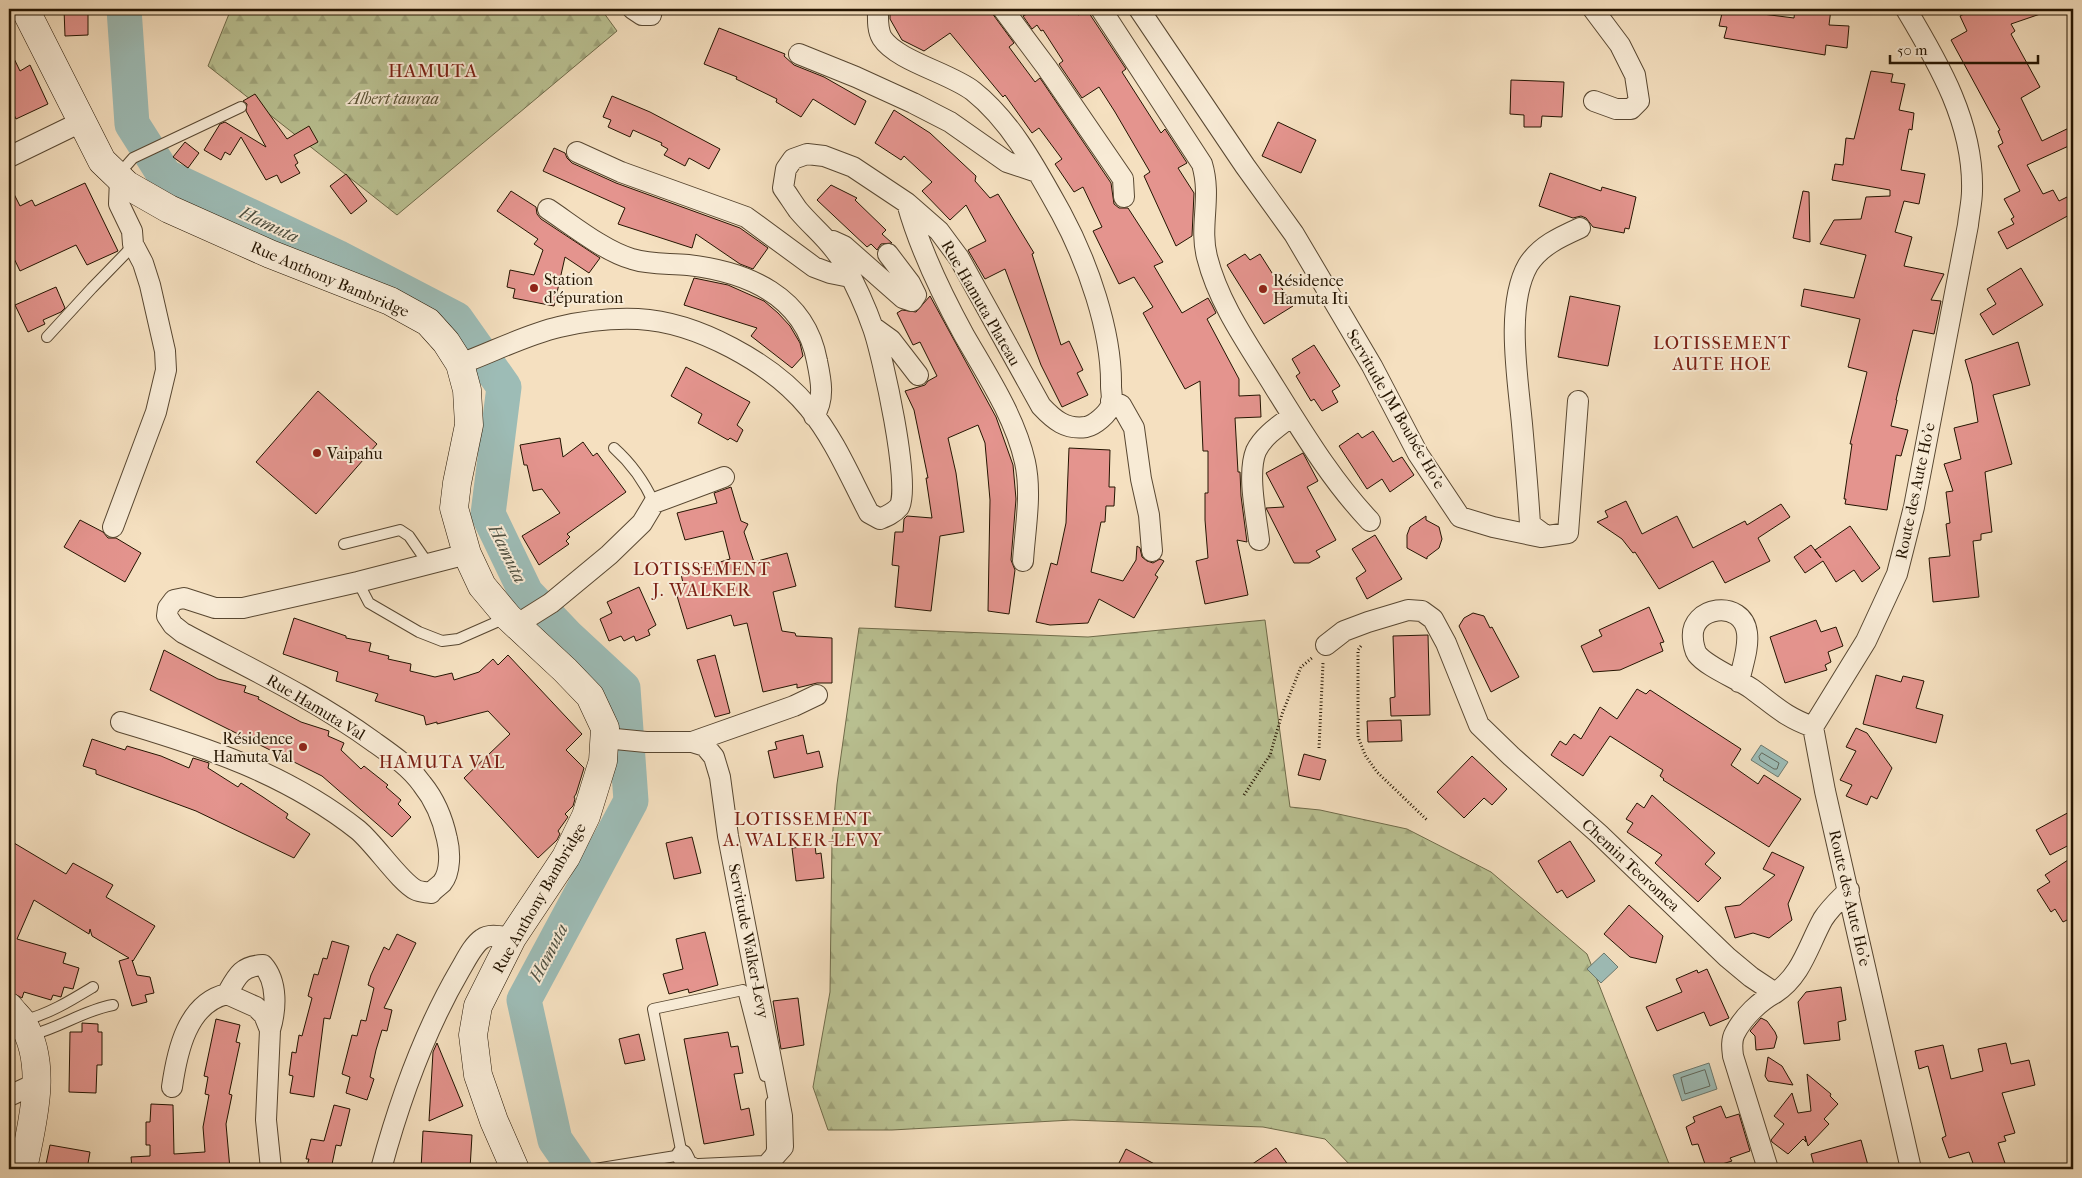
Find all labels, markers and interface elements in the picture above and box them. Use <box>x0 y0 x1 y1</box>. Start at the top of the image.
scale bar <box>1890 32 2037 64</box>
text: 50 m <box>1897 41 1928 59</box>
district label: HAMUTA <box>388 60 478 82</box>
park label: Albert tauraa <box>347 89 439 108</box>
water label: Hamuta <box>235 202 302 248</box>
street label: Rue Anthony Bambridge <box>248 237 412 321</box>
street label: Rue Hamuta Plateau <box>937 237 1025 369</box>
place label: Station d'épuration <box>544 270 624 307</box>
place label: Résidence Hamuta Iti <box>1273 271 1348 308</box>
marker: Station d'épuration <box>528 282 540 294</box>
marker: Résidence Hamuta Iti <box>1257 283 1269 295</box>
street label: Servitude JM Boubée Ho'e <box>1342 326 1450 492</box>
district label: LOTISSEMENT AUTE HOE <box>1653 333 1791 375</box>
street label: Route des Aute Ho'e <box>1891 421 1939 561</box>
place label: Vaipahu <box>326 444 382 463</box>
marker: Vaipahu <box>311 447 323 459</box>
water label: Hamuta <box>483 520 530 587</box>
district label: LOTISSEMENT J. WALKER <box>633 559 771 601</box>
street label: Rue Hamuta Val <box>263 670 369 744</box>
place label: Résidence Hamuta Val <box>213 729 294 766</box>
marker: Résidence Hamuta Val <box>297 741 309 753</box>
district label: HAMUTA VAL <box>379 752 505 773</box>
district label: LOTISSEMENT A. WALKER-LEVY <box>722 809 883 851</box>
street label: Chemin Teoromea <box>1578 815 1684 916</box>
street label: Rue Anthony Bambridge <box>488 819 590 977</box>
street label: Route des Aute Ho'e <box>1825 828 1875 968</box>
street label: Servitude Walker-Levy <box>725 862 773 1021</box>
water label: Hamuta <box>525 920 573 986</box>

